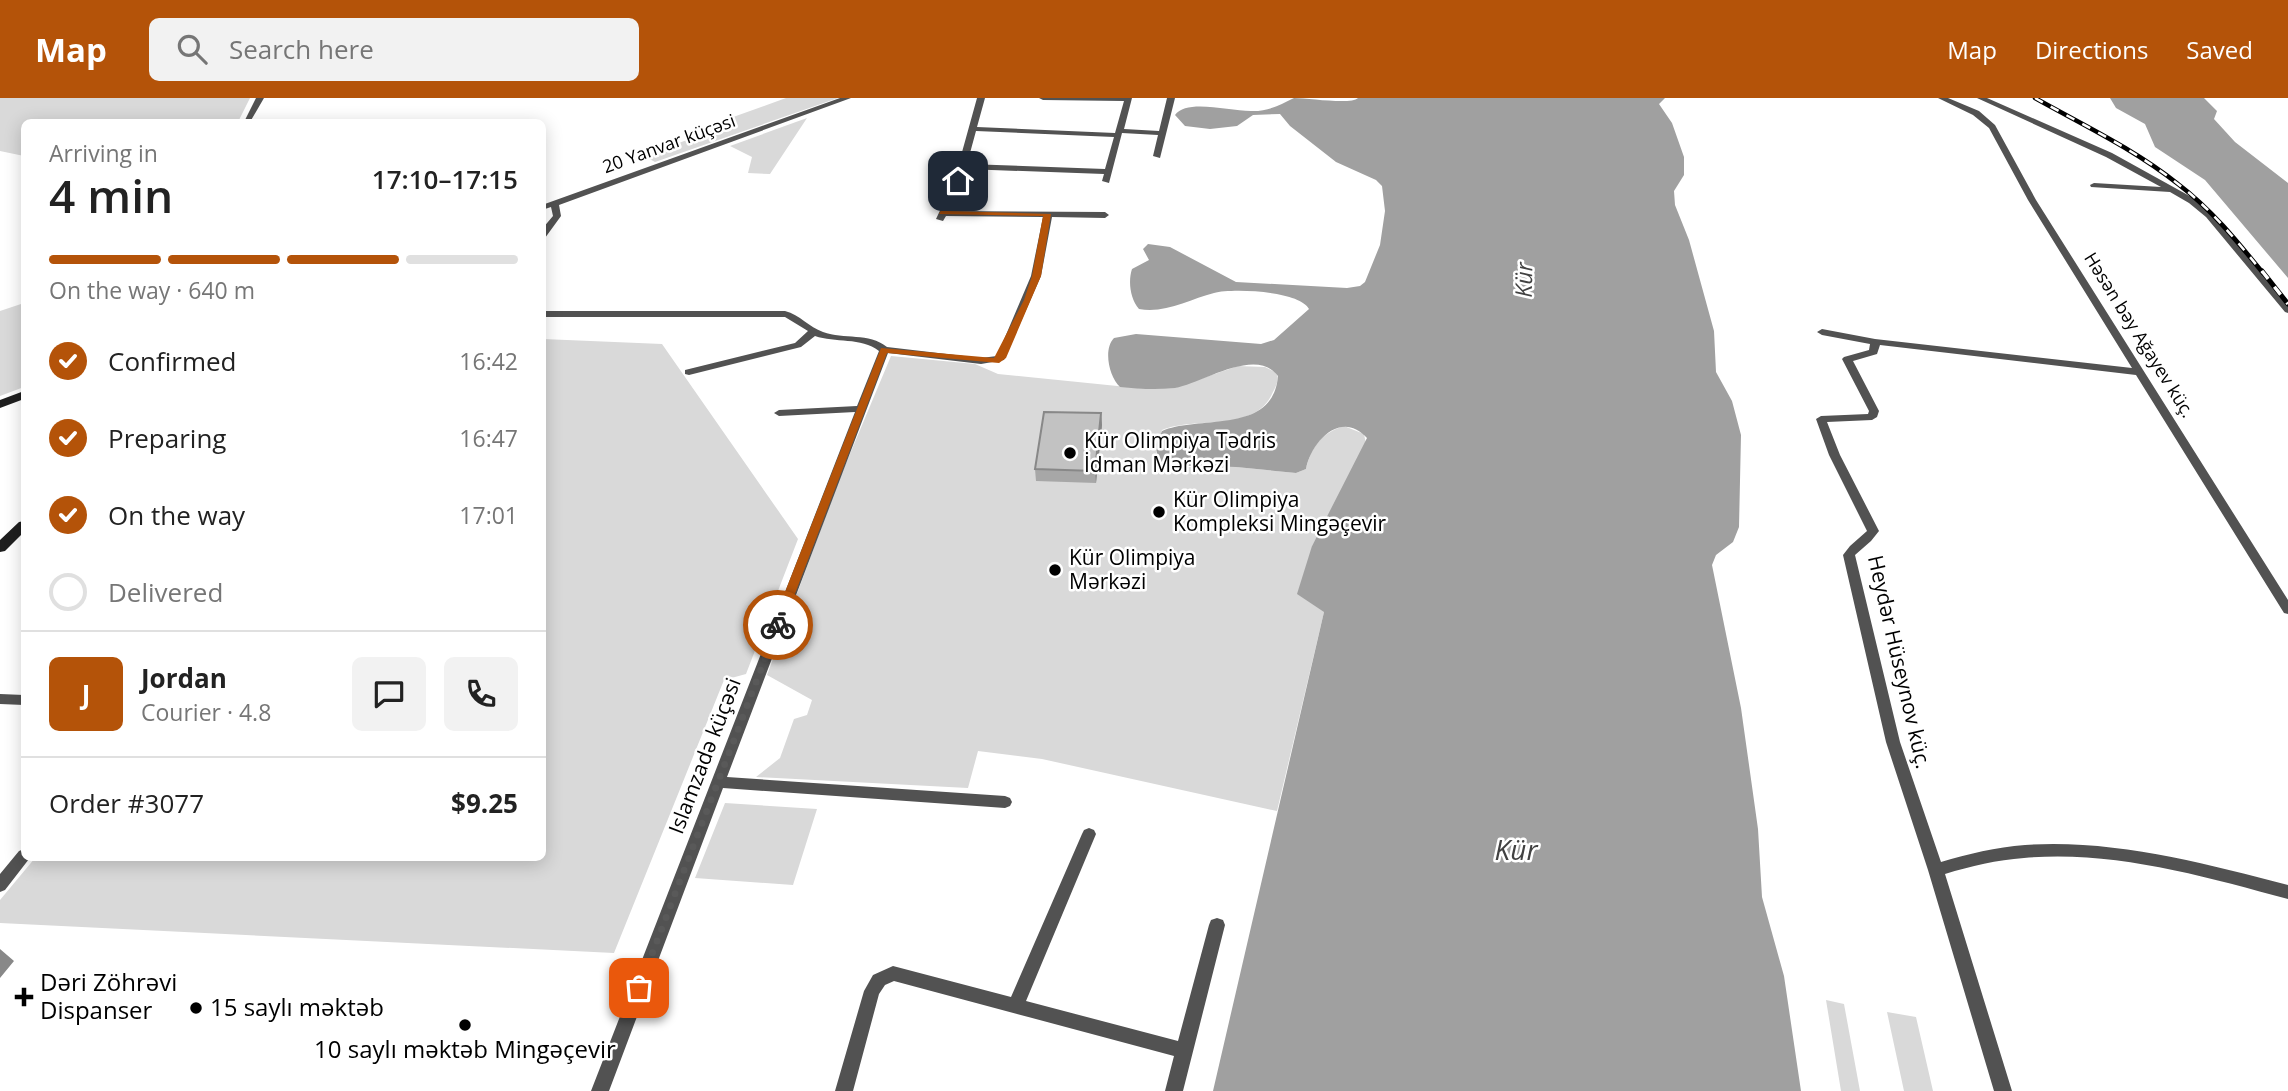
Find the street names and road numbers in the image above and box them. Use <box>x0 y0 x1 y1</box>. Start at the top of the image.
street label: 20 Yanvar küçəsi <box>599 108 738 178</box>
street label: Həsən bəy Ağayev küç. <box>2079 247 2200 422</box>
street label: Heydər Hüseynov küç. <box>1862 552 1938 771</box>
street label: Islamzadə küçəsi <box>661 674 747 838</box>

